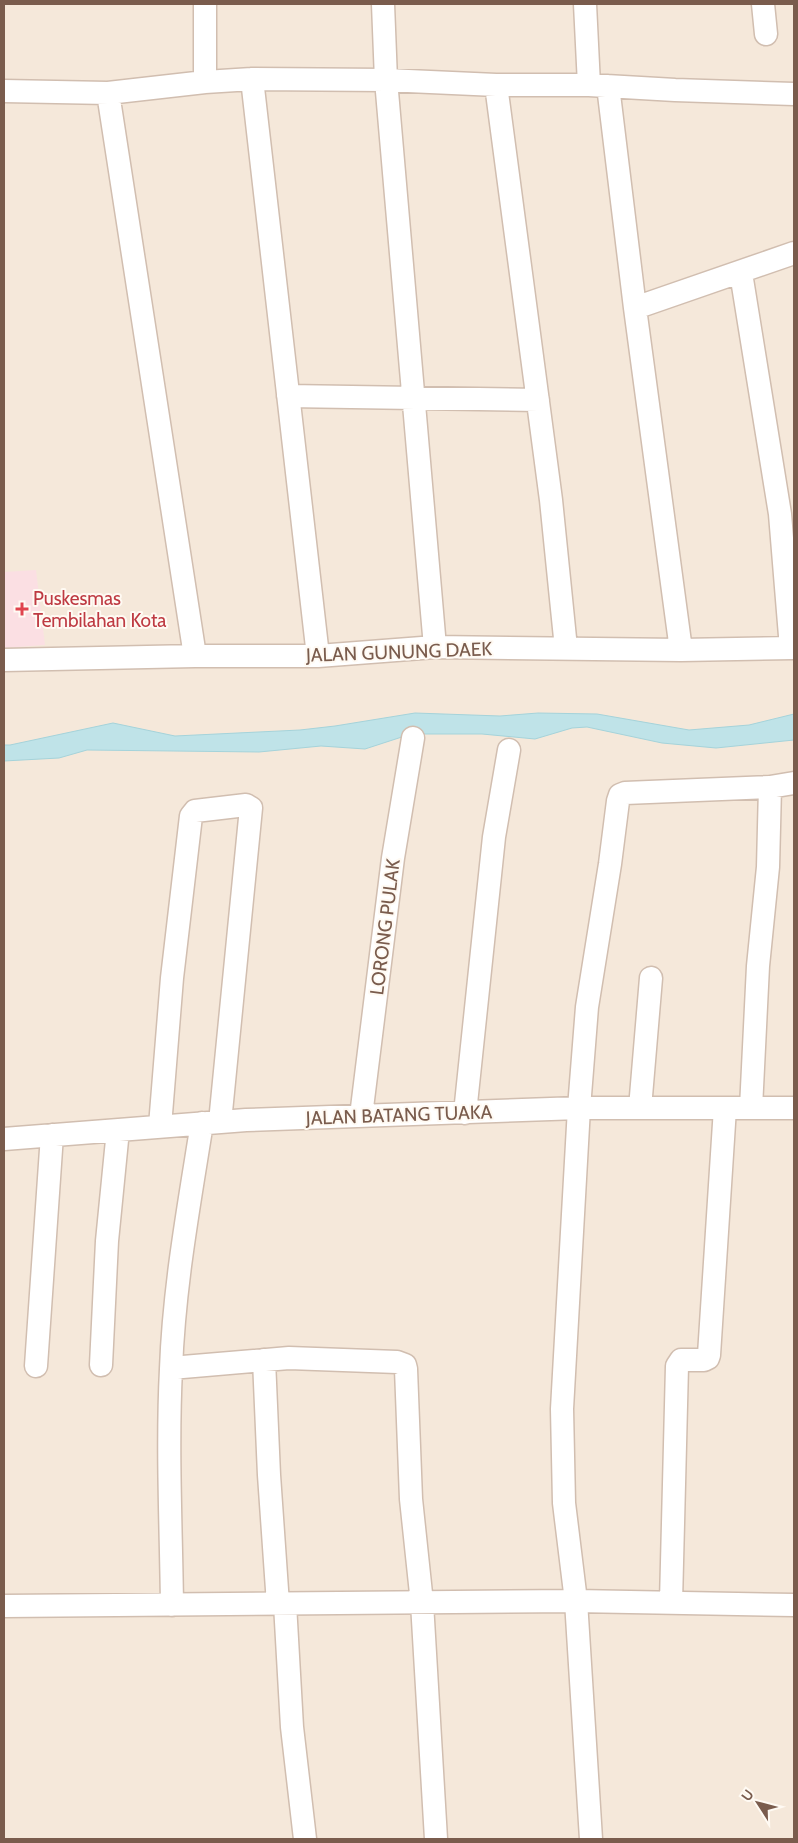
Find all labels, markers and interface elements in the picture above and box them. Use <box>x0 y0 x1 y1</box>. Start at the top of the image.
place label: Puskesmas Tembilahan Kota <box>33 587 166 632</box>
marker: Puskesmas Tembilahan Kota <box>15 602 29 616</box>
street label: JALAN GUNUNG DAEK <box>305 637 493 667</box>
street label: LORONG PULAK <box>365 857 405 996</box>
street label: JALAN BATANG TUAKA <box>304 1100 493 1130</box>
north arrow <box>733 1778 783 1828</box>
text: U <box>737 1786 758 1805</box>

